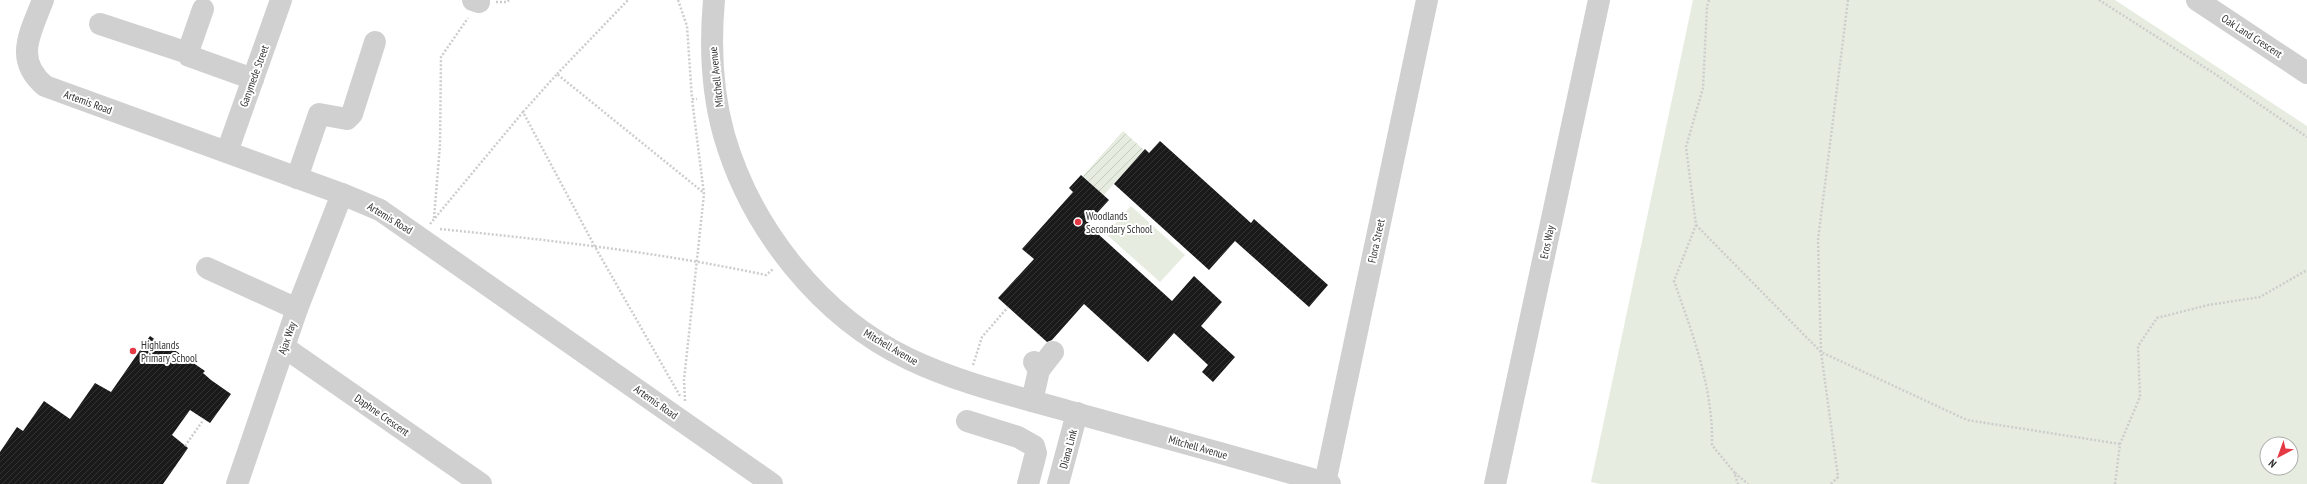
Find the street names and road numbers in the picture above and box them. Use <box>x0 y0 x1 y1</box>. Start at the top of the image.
street label: Oak Land Crescent <box>2219 11 2285 61</box>
street label: Ganymede Street <box>236 43 272 109</box>
street label: Mitchell Avenue <box>706 46 726 108</box>
street label: Artemis Road <box>62 87 114 117</box>
street label: Artemis Road <box>365 199 415 237</box>
street label: Flora Street <box>1365 218 1387 264</box>
street label: Eros Way <box>1537 223 1558 260</box>
street label: Ajax Way <box>275 319 299 356</box>
street label: Mitchell Avenue <box>861 326 921 368</box>
street label: Artemis Road <box>631 382 681 422</box>
street label: Daphne Crescent <box>352 391 412 439</box>
street label: Diana Link <box>1056 427 1080 470</box>
street label: Mitchell Avenue <box>1167 432 1229 462</box>

